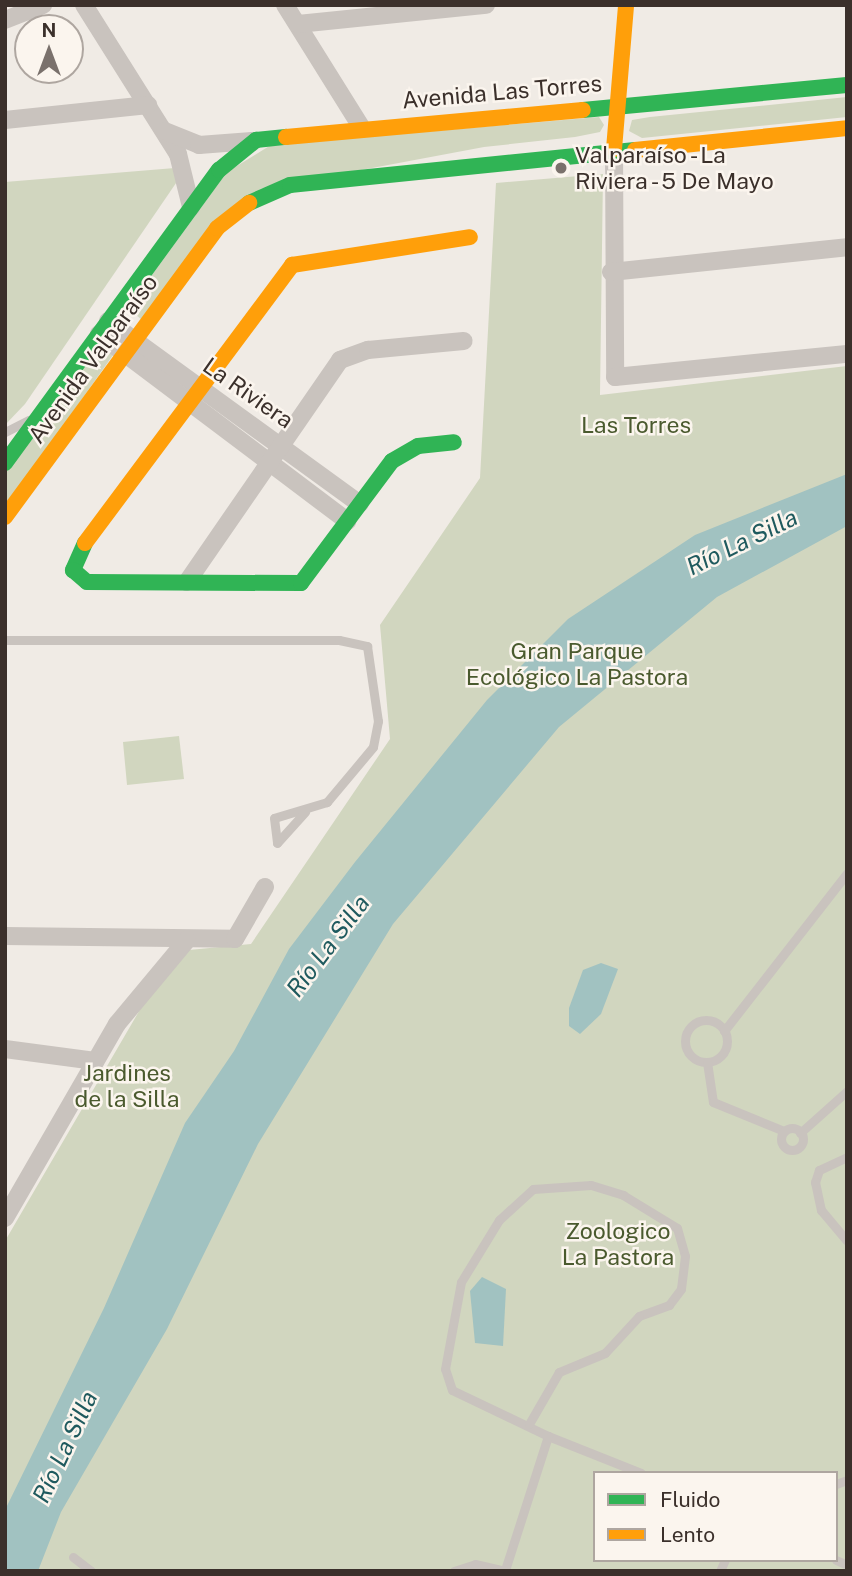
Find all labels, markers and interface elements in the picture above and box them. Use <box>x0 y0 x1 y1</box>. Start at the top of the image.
north arrow <box>14 14 84 84</box>
text: N <box>42 19 56 41</box>
street label: Avenida Las Torres <box>401 70 603 114</box>
place label: Valparaíso - La Riviera - 5 De Mayo <box>575 141 780 195</box>
marker: Valparaíso - La Riviera - 5 De Mayo <box>553 160 569 176</box>
street label: Avenida Valparaíso <box>22 269 164 449</box>
street label: La Riviera <box>198 352 298 434</box>
park label: Las Torres <box>581 411 691 439</box>
water label: Río La Silla <box>682 503 802 581</box>
park label: Gran Parque Ecológico La Pastora <box>466 637 688 691</box>
water label: Río La Silla <box>280 889 376 1003</box>
park label: Jardines de la Silla <box>75 1059 179 1113</box>
park label: Zoologico La Pastora <box>562 1217 674 1271</box>
water label: Río La Silla <box>27 1386 103 1508</box>
legend <box>593 1471 838 1562</box>
text: Fluido <box>660 1487 720 1512</box>
text: Lento <box>660 1522 715 1547</box>

